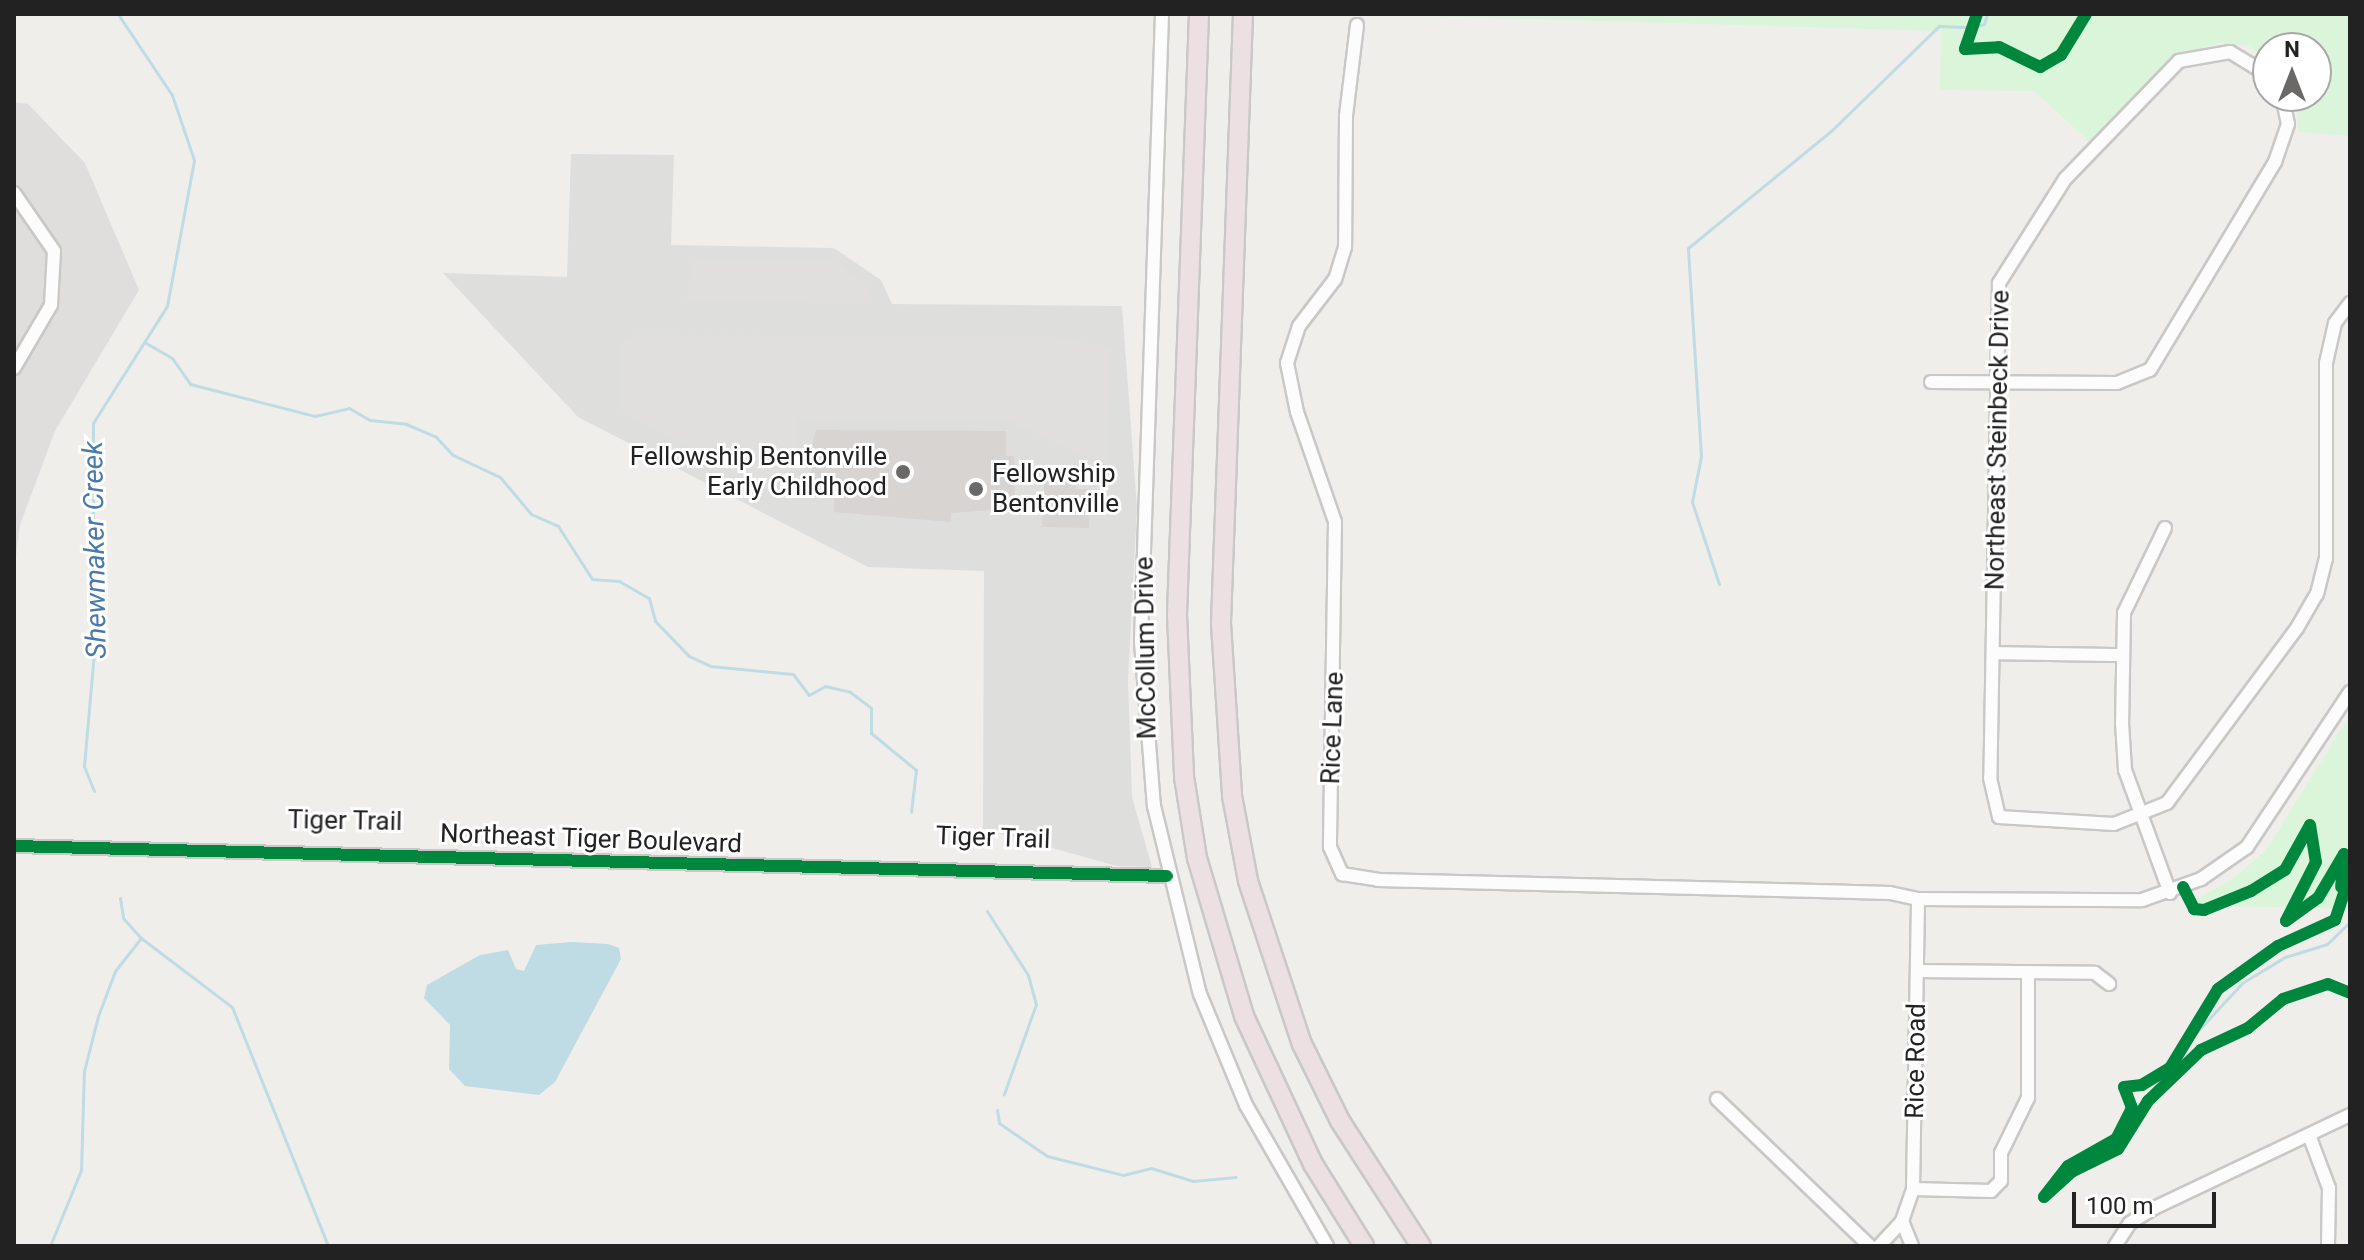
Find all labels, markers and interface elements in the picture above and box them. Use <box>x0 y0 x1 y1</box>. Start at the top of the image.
north arrow <box>2252 32 2332 112</box>
text: N <box>2284 37 2300 62</box>
street label: Northeast Steinbeck Drive <box>1980 290 2016 590</box>
water label: Shewmaker Creek <box>76 441 114 659</box>
place label: Fellowship Bentonville Early Childhood <box>630 441 887 502</box>
place label: Fellowship Bentonville <box>992 458 1119 520</box>
marker: Fellowship Bentonville Early Childhood <box>894 463 912 481</box>
marker: Fellowship Bentonville <box>967 480 985 498</box>
street label: McCollum Drive <box>1129 556 1163 740</box>
street label: Rice Lane <box>1315 671 1351 785</box>
street label: Tiger Trail <box>287 804 403 838</box>
street label: Northeast Tiger Boulevard <box>439 818 743 860</box>
street label: Tiger Trail <box>935 820 1051 856</box>
street label: Rice Road <box>1899 1003 1933 1119</box>
scale bar <box>2076 1176 2220 1226</box>
text: 100 m <box>2086 1192 2153 1220</box>

